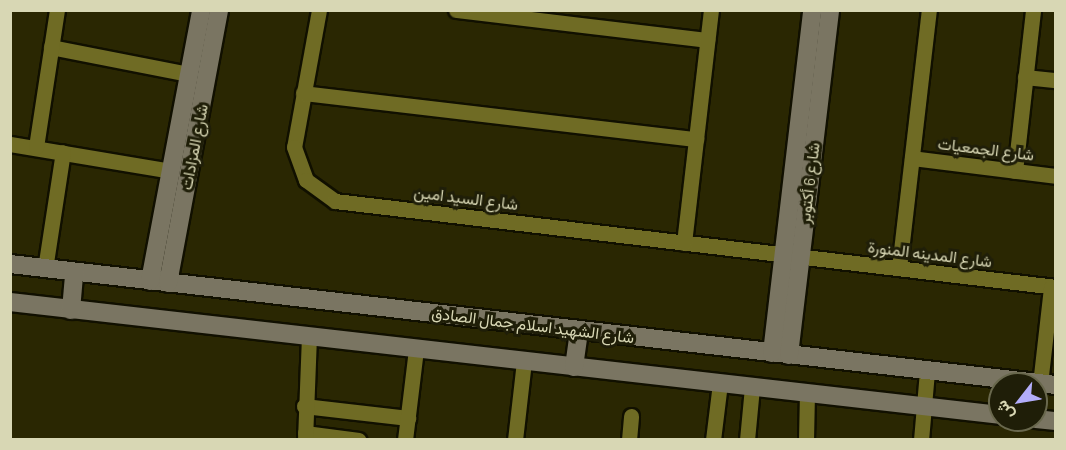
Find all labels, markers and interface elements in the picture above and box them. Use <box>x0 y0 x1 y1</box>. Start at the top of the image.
street label: شارع المزادات <box>176 102 212 192</box>
street label: شارع الجمعيات <box>937 134 1035 164</box>
street label: شارع 6 أكتوبر <box>795 141 823 225</box>
street label: شارع السيد امين <box>413 182 519 214</box>
street label: شارع المدينه المنورة <box>867 237 993 271</box>
street label: شارع الشهيد اسلام جمال الصادق <box>431 303 635 347</box>
north arrow <box>988 372 1048 432</box>
text: ش <box>991 397 1017 424</box>

